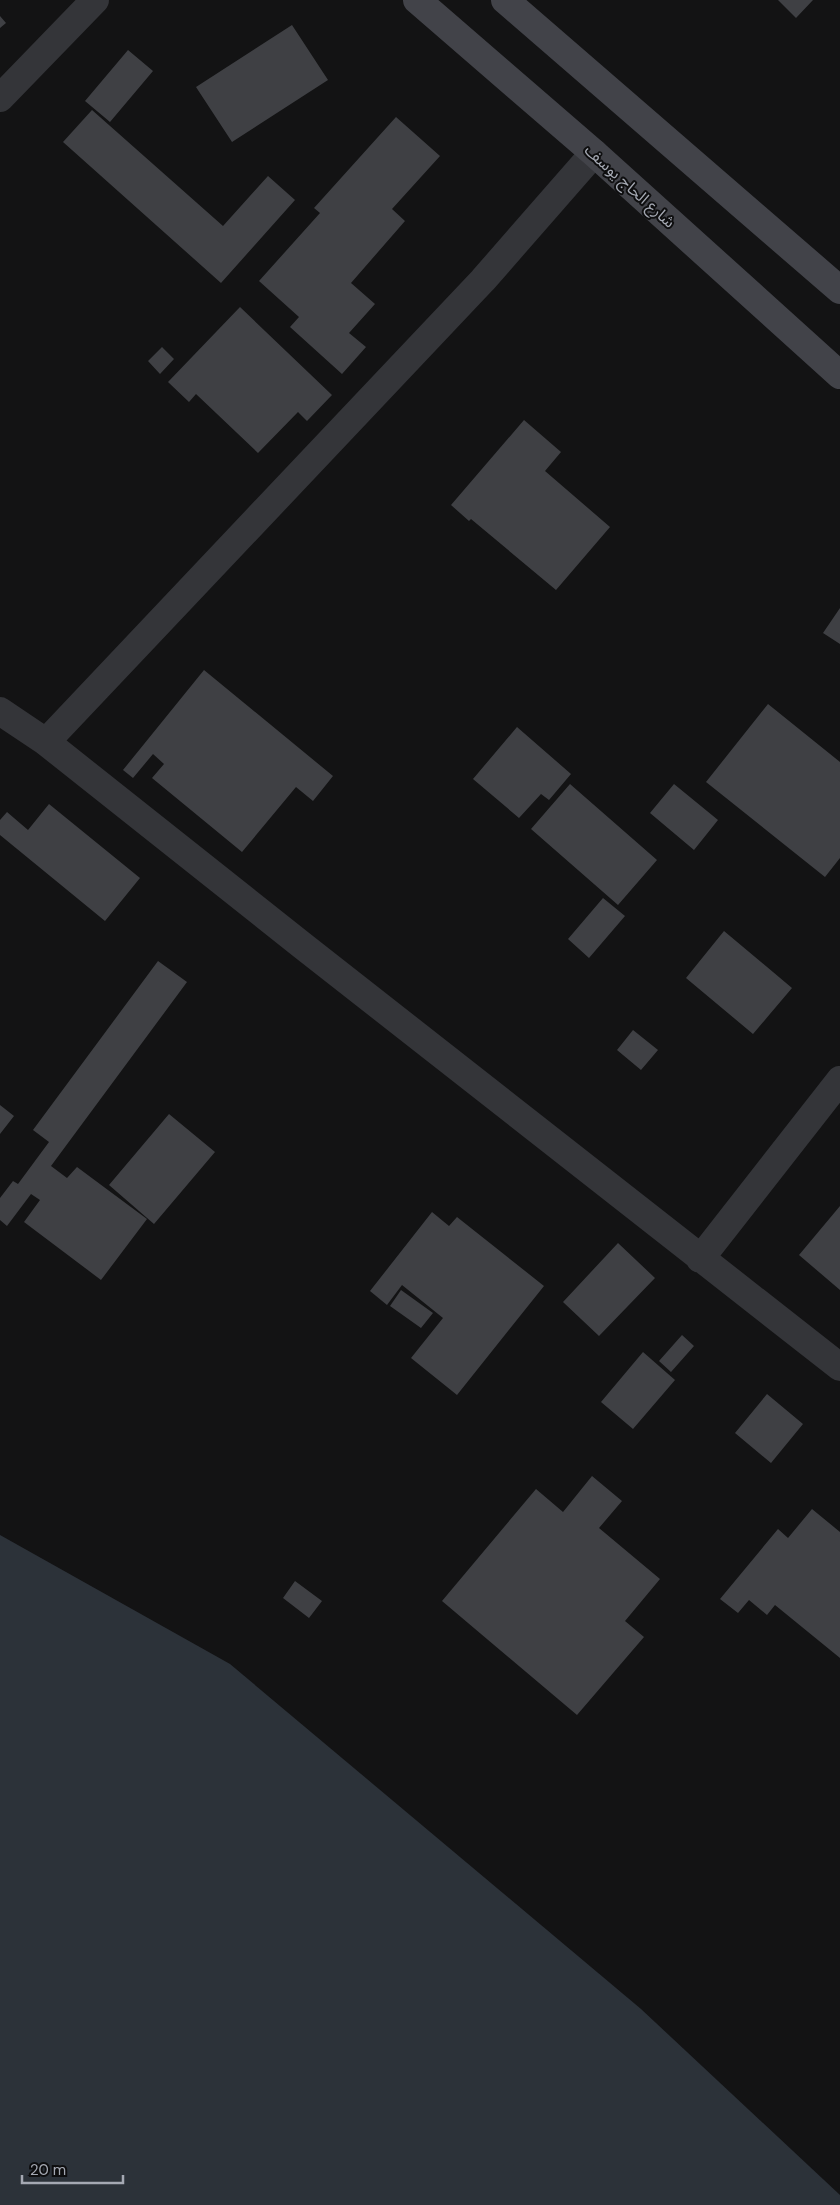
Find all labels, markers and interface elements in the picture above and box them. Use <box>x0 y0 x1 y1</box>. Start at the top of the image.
street label: شارع الحاج يوسف <box>579 140 680 234</box>
scale bar <box>22 2152 124 2184</box>
text: 20 m <box>30 2160 66 2180</box>

